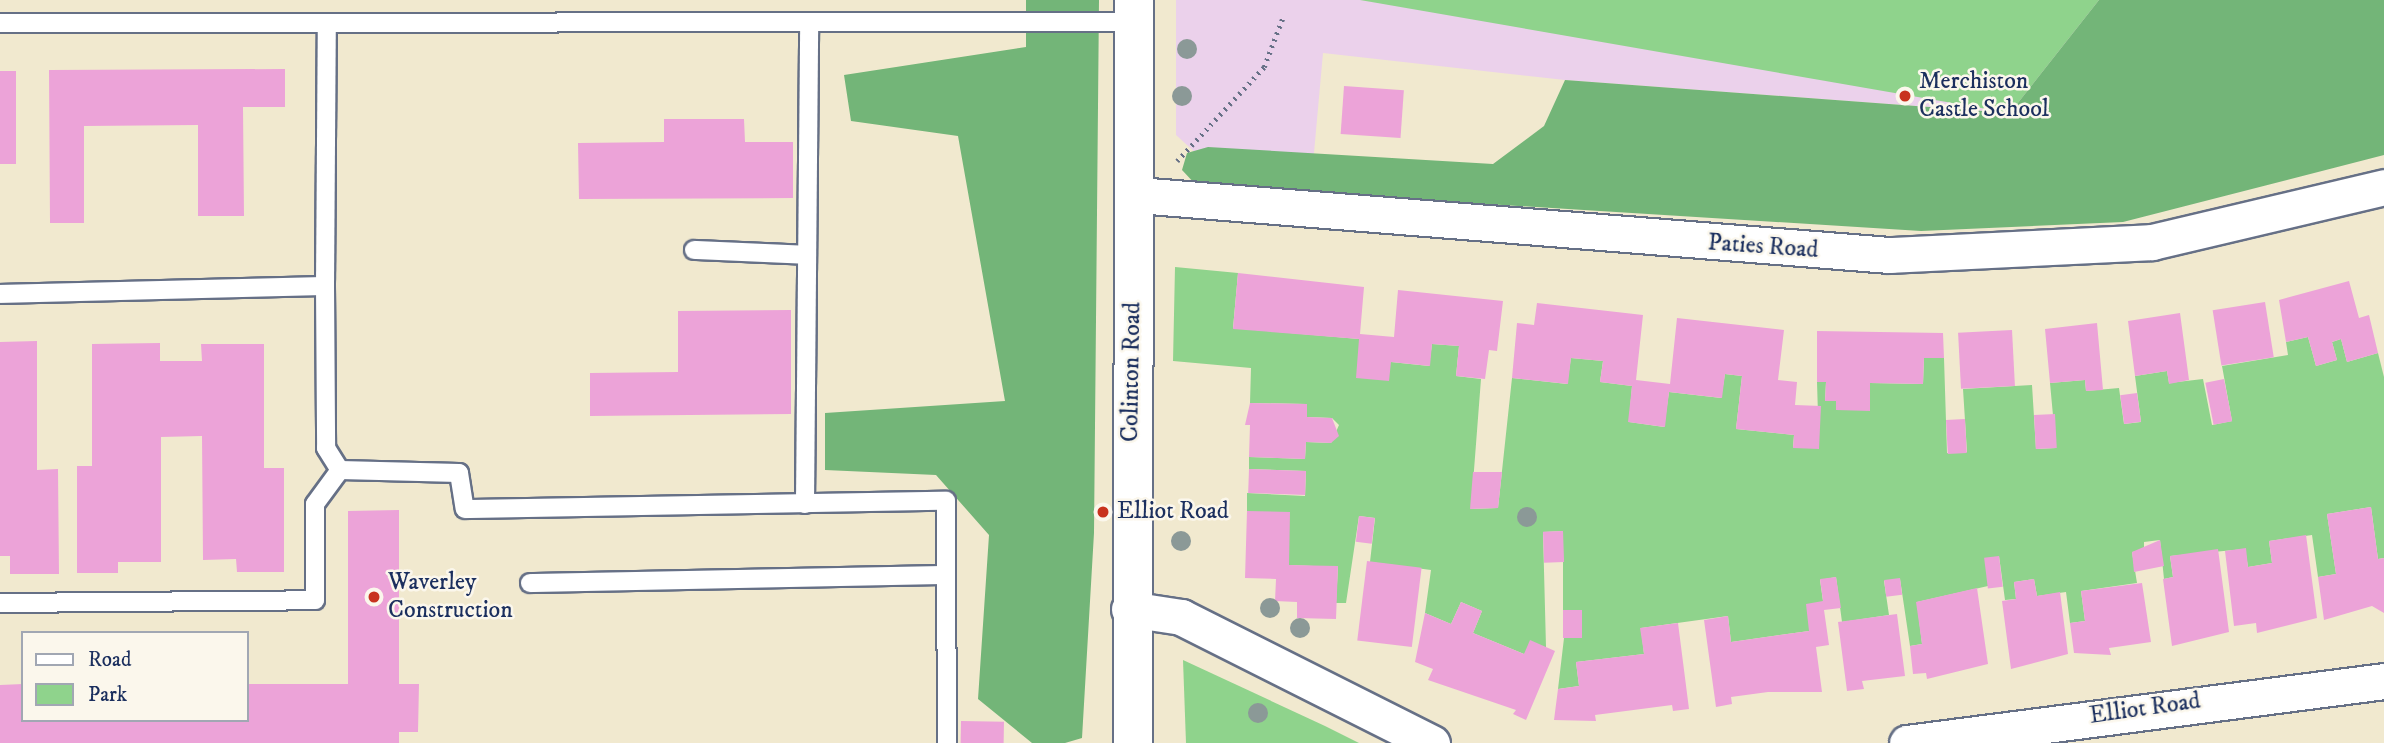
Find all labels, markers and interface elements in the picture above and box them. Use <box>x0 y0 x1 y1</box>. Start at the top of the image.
place label: Merchiston Castle School <box>1919 68 2049 124</box>
marker: Merchiston Castle School <box>1897 88 1913 104</box>
street label: Paties Road <box>1707 229 1819 265</box>
street label: Colinton Road <box>1116 302 1148 442</box>
place label: Elliot Road <box>1117 498 1229 526</box>
marker: Elliot Road <box>1095 504 1111 520</box>
place label: Waverley Construction <box>388 569 513 625</box>
marker: Waverley Construction <box>366 589 382 605</box>
legend <box>21 631 248 722</box>
text: Road <box>88 647 132 673</box>
text: Park <box>88 682 127 708</box>
street label: Elliot Road <box>2088 687 2202 731</box>

